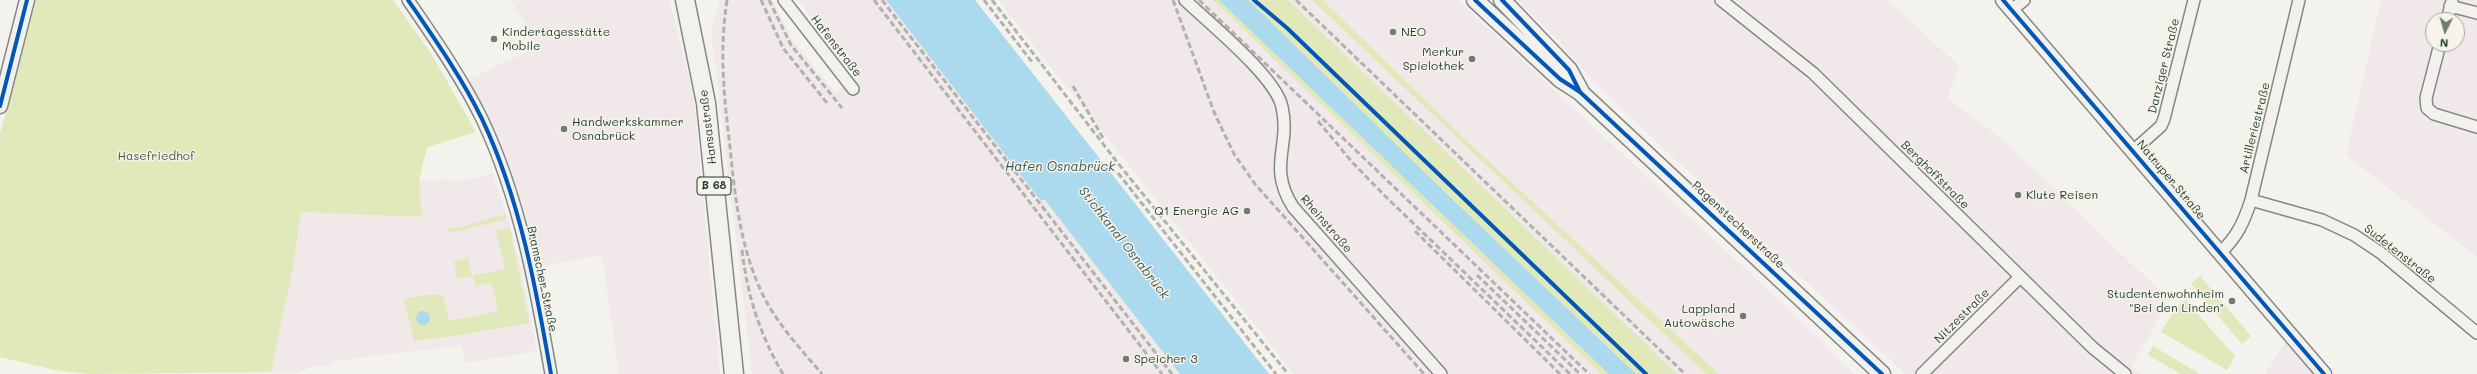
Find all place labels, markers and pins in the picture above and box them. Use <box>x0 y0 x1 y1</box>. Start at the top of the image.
place label: Kindertagesstätte Mobile <box>502 25 610 53</box>
place label: NEO <box>1401 25 1426 39</box>
marker: NEO <box>1388 27 1398 37</box>
marker: Kindertagesstätte Mobile <box>489 34 499 44</box>
place label: Merkur Spielothek <box>1403 45 1464 73</box>
marker: Merkur Spielothek <box>1467 54 1477 64</box>
place label: Handwerkskammer Osnabrück <box>572 115 684 143</box>
marker: Handwerkskammer Osnabrück <box>559 124 569 134</box>
place label: Klute Reisen <box>2026 188 2098 202</box>
marker: Klute Reisen <box>2013 190 2023 200</box>
place label: Q1 Energie AG <box>1154 204 1239 218</box>
marker: Q1 Energie AG <box>1242 206 1252 216</box>
place label: Studentenwohnheim "Bei den Linden" <box>2107 287 2224 315</box>
marker: Studentenwohnheim "Bei den Linden" <box>2227 296 2237 306</box>
place label: Lappland Autowäsche <box>1664 302 1735 330</box>
marker: Lappland Autowäsche <box>1738 311 1748 321</box>
place label: Speicher 3 <box>1134 352 1197 366</box>
marker: Speicher 3 <box>1121 354 1131 364</box>

